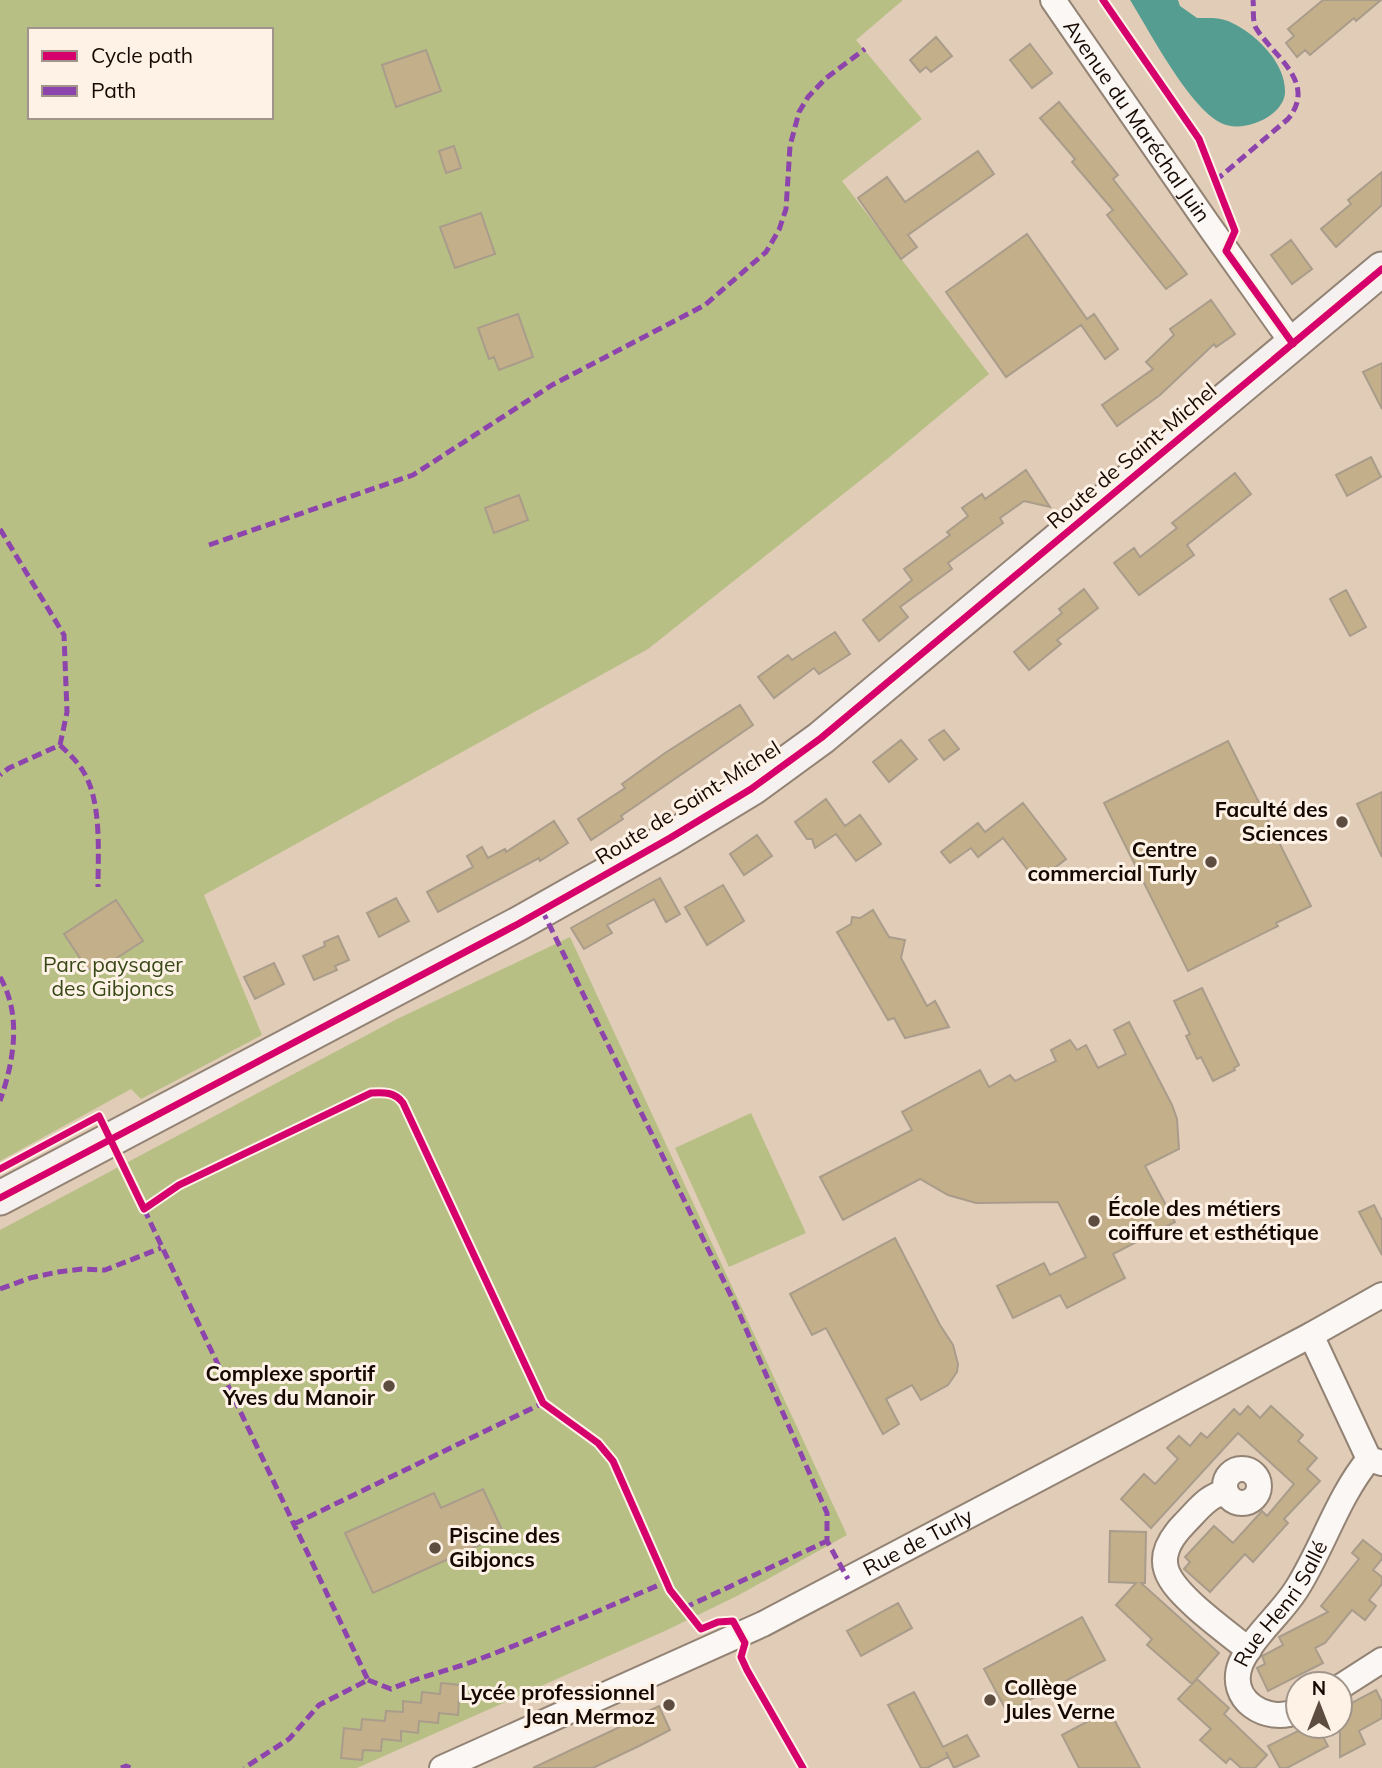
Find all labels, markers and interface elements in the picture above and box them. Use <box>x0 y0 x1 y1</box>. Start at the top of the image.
street label: Avenue du Maréchal Juin <box>1058 14 1216 227</box>
legend <box>28 28 273 119</box>
text: Cycle path <box>91 42 193 68</box>
text: Path <box>91 77 136 103</box>
street label: Route de Saint-Michel <box>1041 377 1221 534</box>
street label: Route de Saint-Michel <box>590 735 785 870</box>
place label: Faculté des Sciences <box>1215 796 1328 846</box>
marker: Faculté des Sciences <box>1334 814 1350 830</box>
place label: Centre commercial Turly <box>1027 836 1198 886</box>
marker: Centre commercial Turly <box>1203 854 1219 870</box>
park label: Parc paysager des Gibjoncs <box>43 951 183 1001</box>
place label: École des métiers coiffure et esthétique <box>1108 1195 1319 1245</box>
marker: École des métiers coiffure et esthétique <box>1086 1213 1102 1229</box>
place label: Complexe sportif Yves du Manoir <box>206 1360 376 1410</box>
marker: Complexe sportif Yves du Manoir <box>381 1378 397 1394</box>
street label: Rue de Turly <box>858 1502 977 1581</box>
place label: Piscine des Gibjoncs <box>449 1522 560 1572</box>
street label: Rue Henri Sallé <box>1227 1536 1333 1671</box>
marker: Piscine des Gibjoncs <box>427 1540 443 1556</box>
north arrow <box>1284 1670 1354 1740</box>
place label: Collège Jules Verne <box>1004 1674 1115 1724</box>
text: N <box>1312 1676 1326 1700</box>
place label: Lycée professionnel Jean Mermoz <box>460 1679 655 1729</box>
marker: Collège Jules Verne <box>982 1692 998 1708</box>
marker: Lycée professionnel Jean Mermoz <box>661 1697 677 1713</box>

